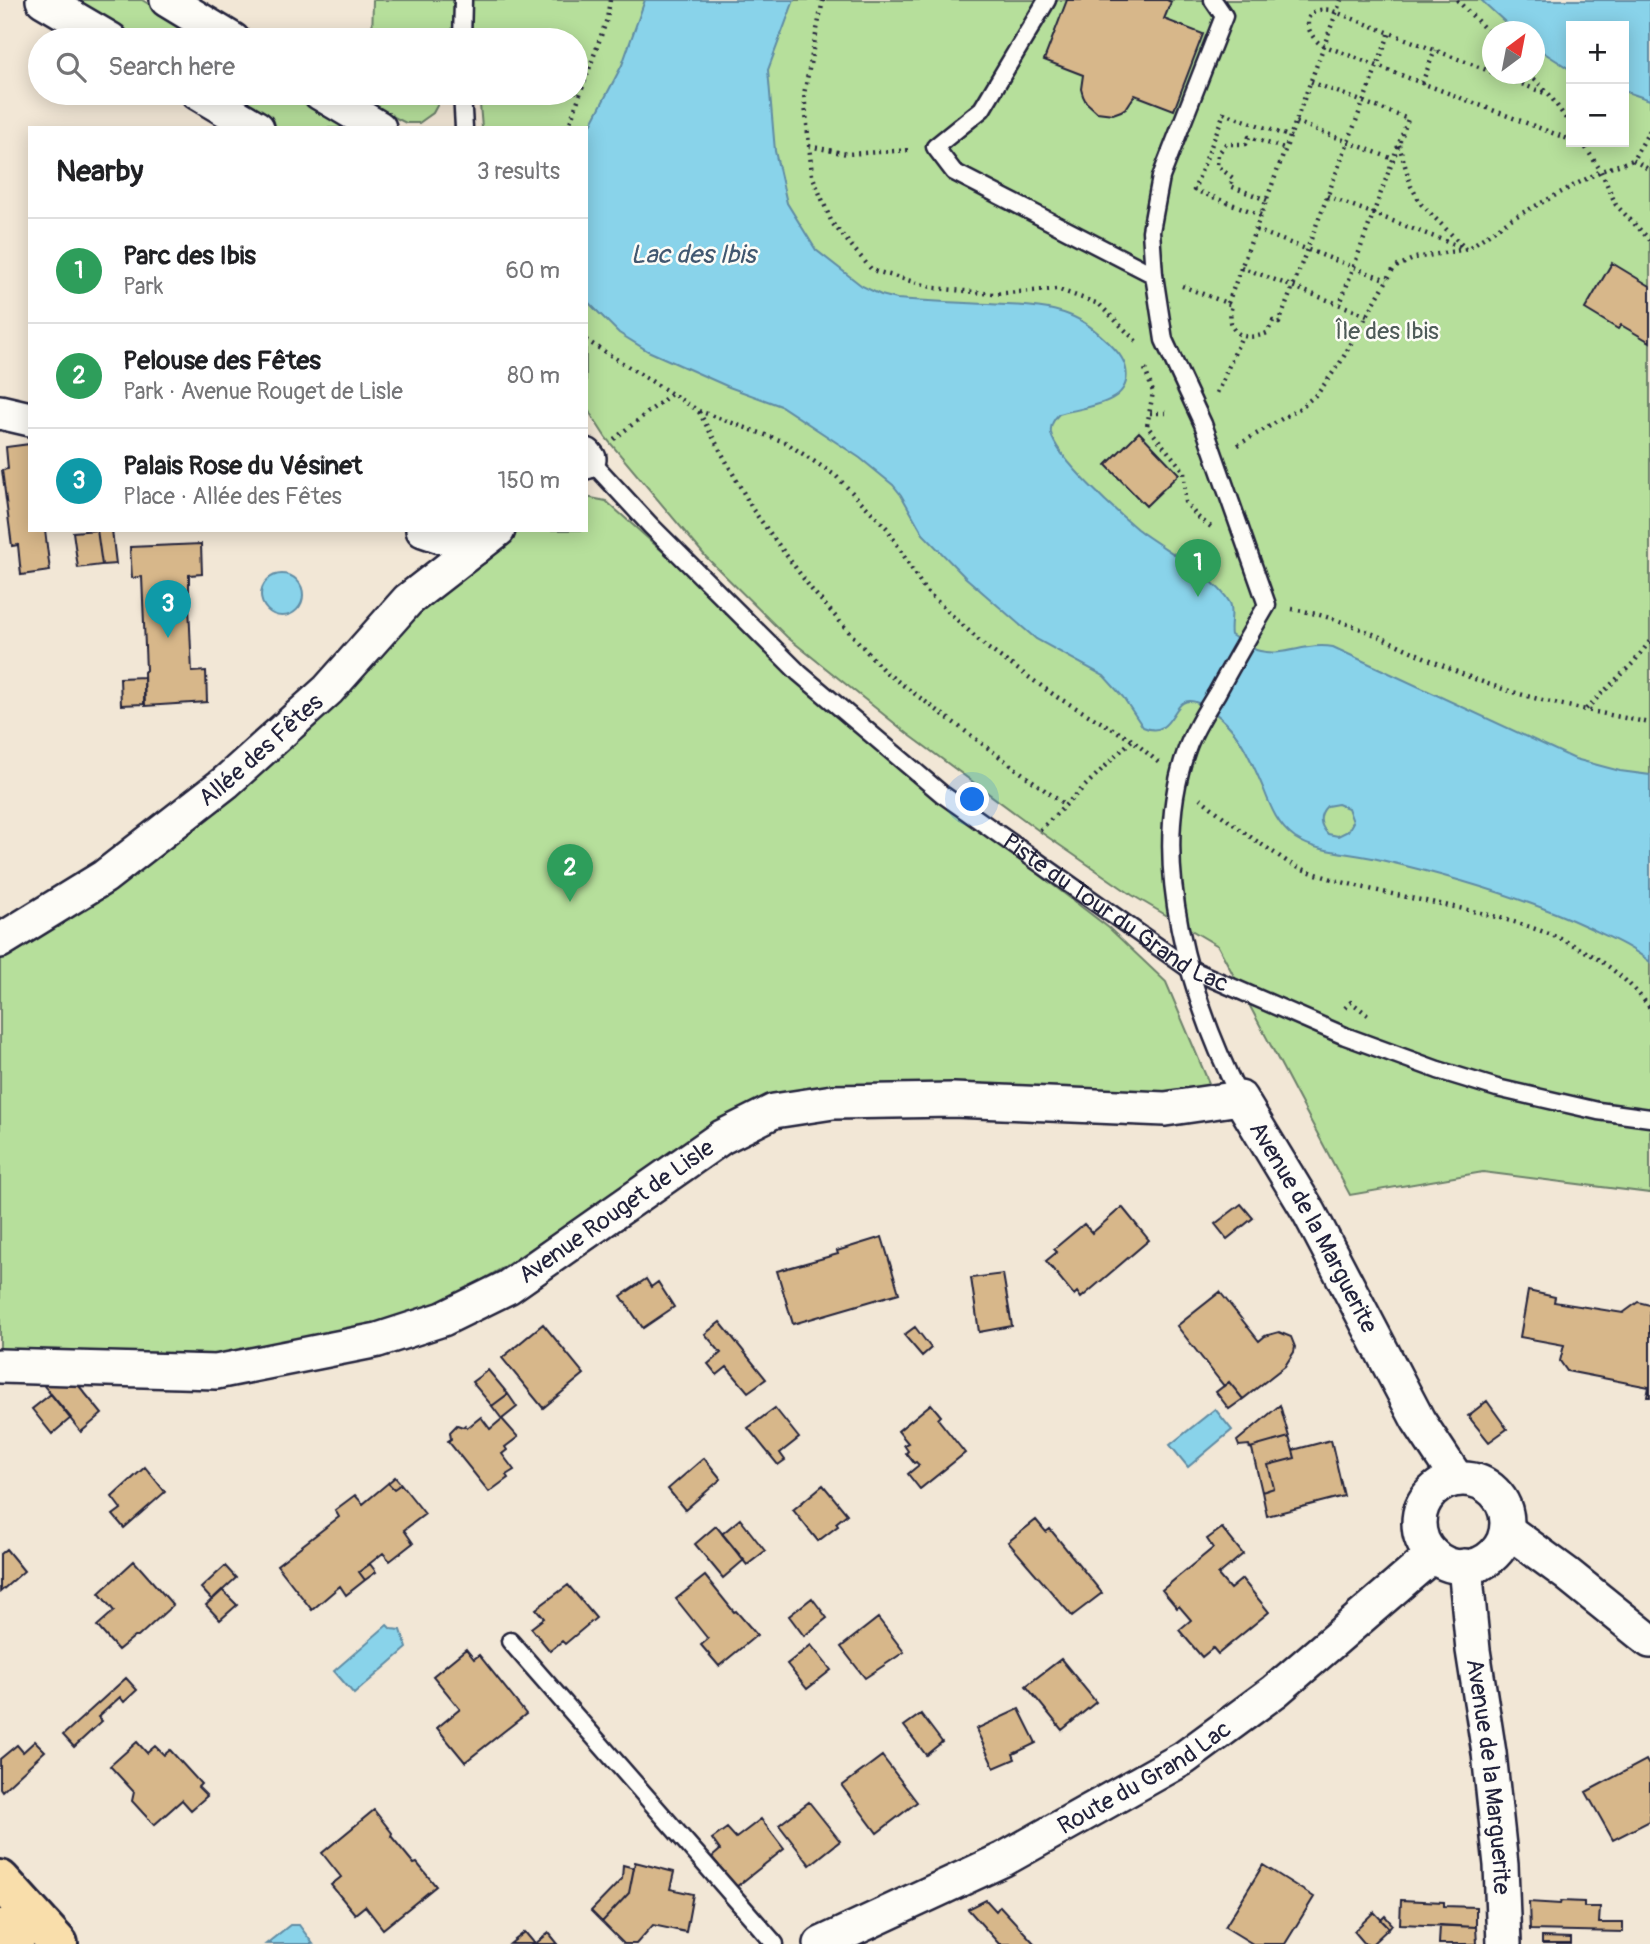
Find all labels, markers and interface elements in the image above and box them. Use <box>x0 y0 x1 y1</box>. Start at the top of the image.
north arrow <box>1482 21 1545 84</box>
map controls <box>1566 21 1629 147</box>
button: + <box>1566 21 1629 84</box>
search box <box>28 28 588 105</box>
icon: search <box>52 48 90 86</box>
text: Search here <box>108 51 235 83</box>
button: − <box>1566 84 1629 147</box>
text: Nearby <box>56 153 143 190</box>
text: 3 results <box>477 157 560 186</box>
water label: Lac des Ibis <box>630 239 759 271</box>
text: Parc des Ibis <box>123 240 256 272</box>
text: 1 <box>75 256 84 285</box>
text: 60 m <box>505 256 560 285</box>
text: Park <box>123 272 163 301</box>
park label: Île des Ibis <box>1335 317 1439 346</box>
text: Pelouse des Fêtes <box>123 345 321 377</box>
text: 2 <box>73 361 85 390</box>
text: 80 m <box>507 361 560 390</box>
text: Park · Avenue Rouget de Lisle <box>123 377 403 406</box>
text: Palais Rose du Vésinet <box>123 450 363 482</box>
text: 3 <box>73 466 85 495</box>
text: 150 m <box>497 466 560 495</box>
text: Place · Allée des Fêtes <box>123 482 342 511</box>
pin: 1 <box>1175 539 1221 597</box>
pin: 3 <box>145 580 191 638</box>
street label: Allée des Fêtes <box>193 687 329 813</box>
your location <box>955 782 989 816</box>
street label: Piste du Tour du Grand Lac <box>997 827 1233 999</box>
pin: 2 <box>547 844 593 902</box>
street label: Avenue de la Marguerite <box>1243 1116 1384 1338</box>
street label: Avenue Rouget de Lisle <box>513 1133 720 1290</box>
street label: Avenue de la Marguerite <box>1460 1657 1516 1895</box>
street label: Route du Grand Lac <box>1053 1714 1237 1841</box>

